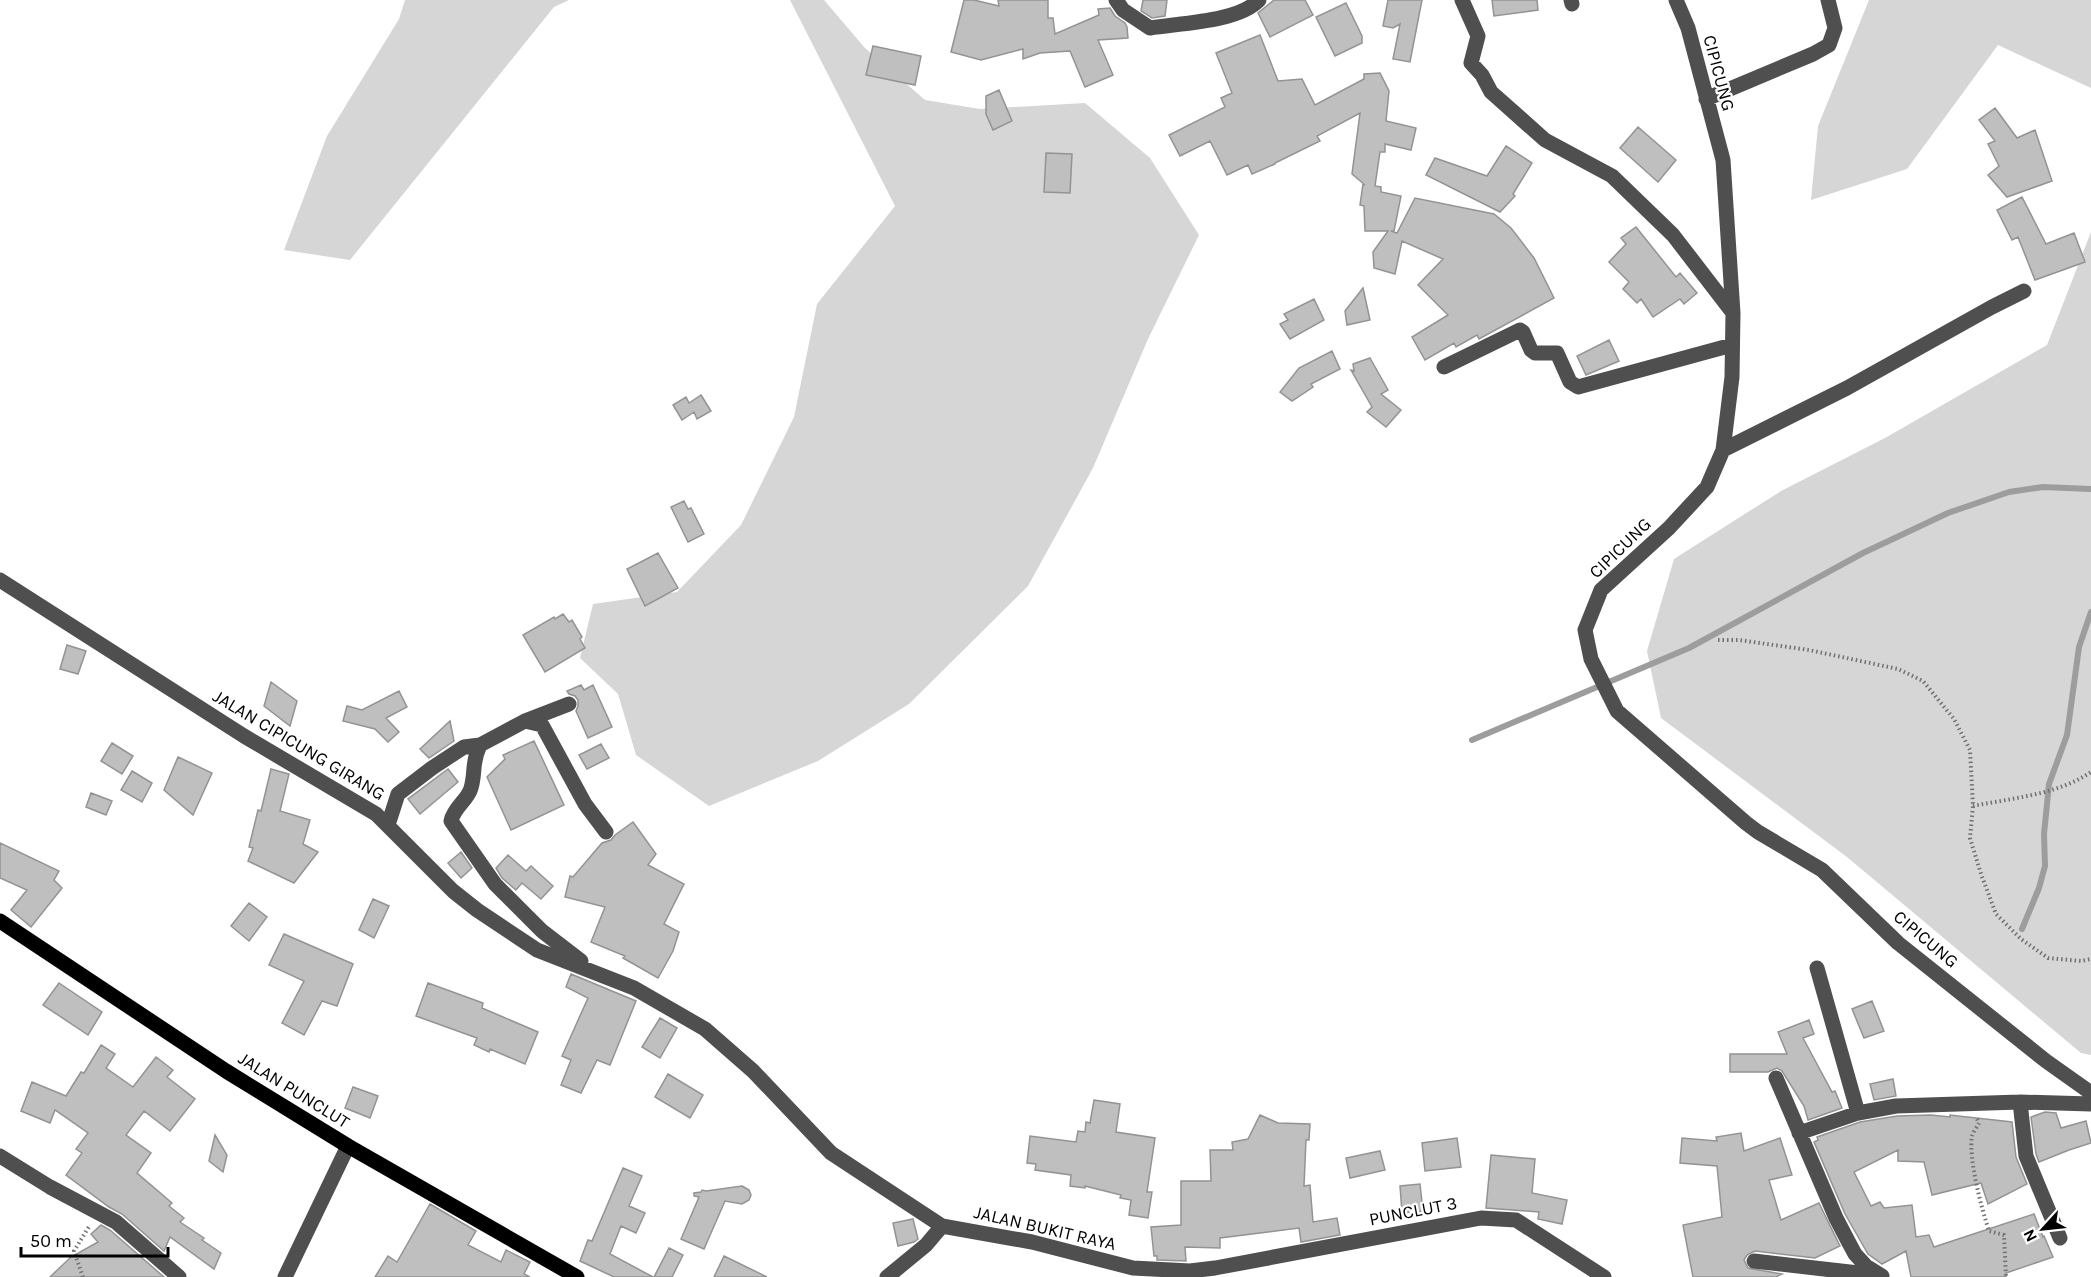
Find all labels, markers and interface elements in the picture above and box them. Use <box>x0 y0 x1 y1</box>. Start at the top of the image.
street label: CIPICUNG <box>1698 33 1740 113</box>
street label: CIPICUNG <box>1584 513 1656 583</box>
street label: JALAN CIPICUNG GIRANG <box>209 685 389 805</box>
street label: CIPICUNG <box>1889 906 1963 972</box>
street label: JALAN PUNCLUT <box>234 1047 354 1133</box>
street label: PUNCLUT 3 <box>1367 1192 1459 1230</box>
north arrow <box>2013 1199 2073 1259</box>
street label: JALAN BUKIT RAYA <box>972 1201 1118 1255</box>
scale bar <box>21 1220 168 1258</box>
text: N <box>2019 1226 2041 1245</box>
text: 50 m <box>30 1230 72 1252</box>

